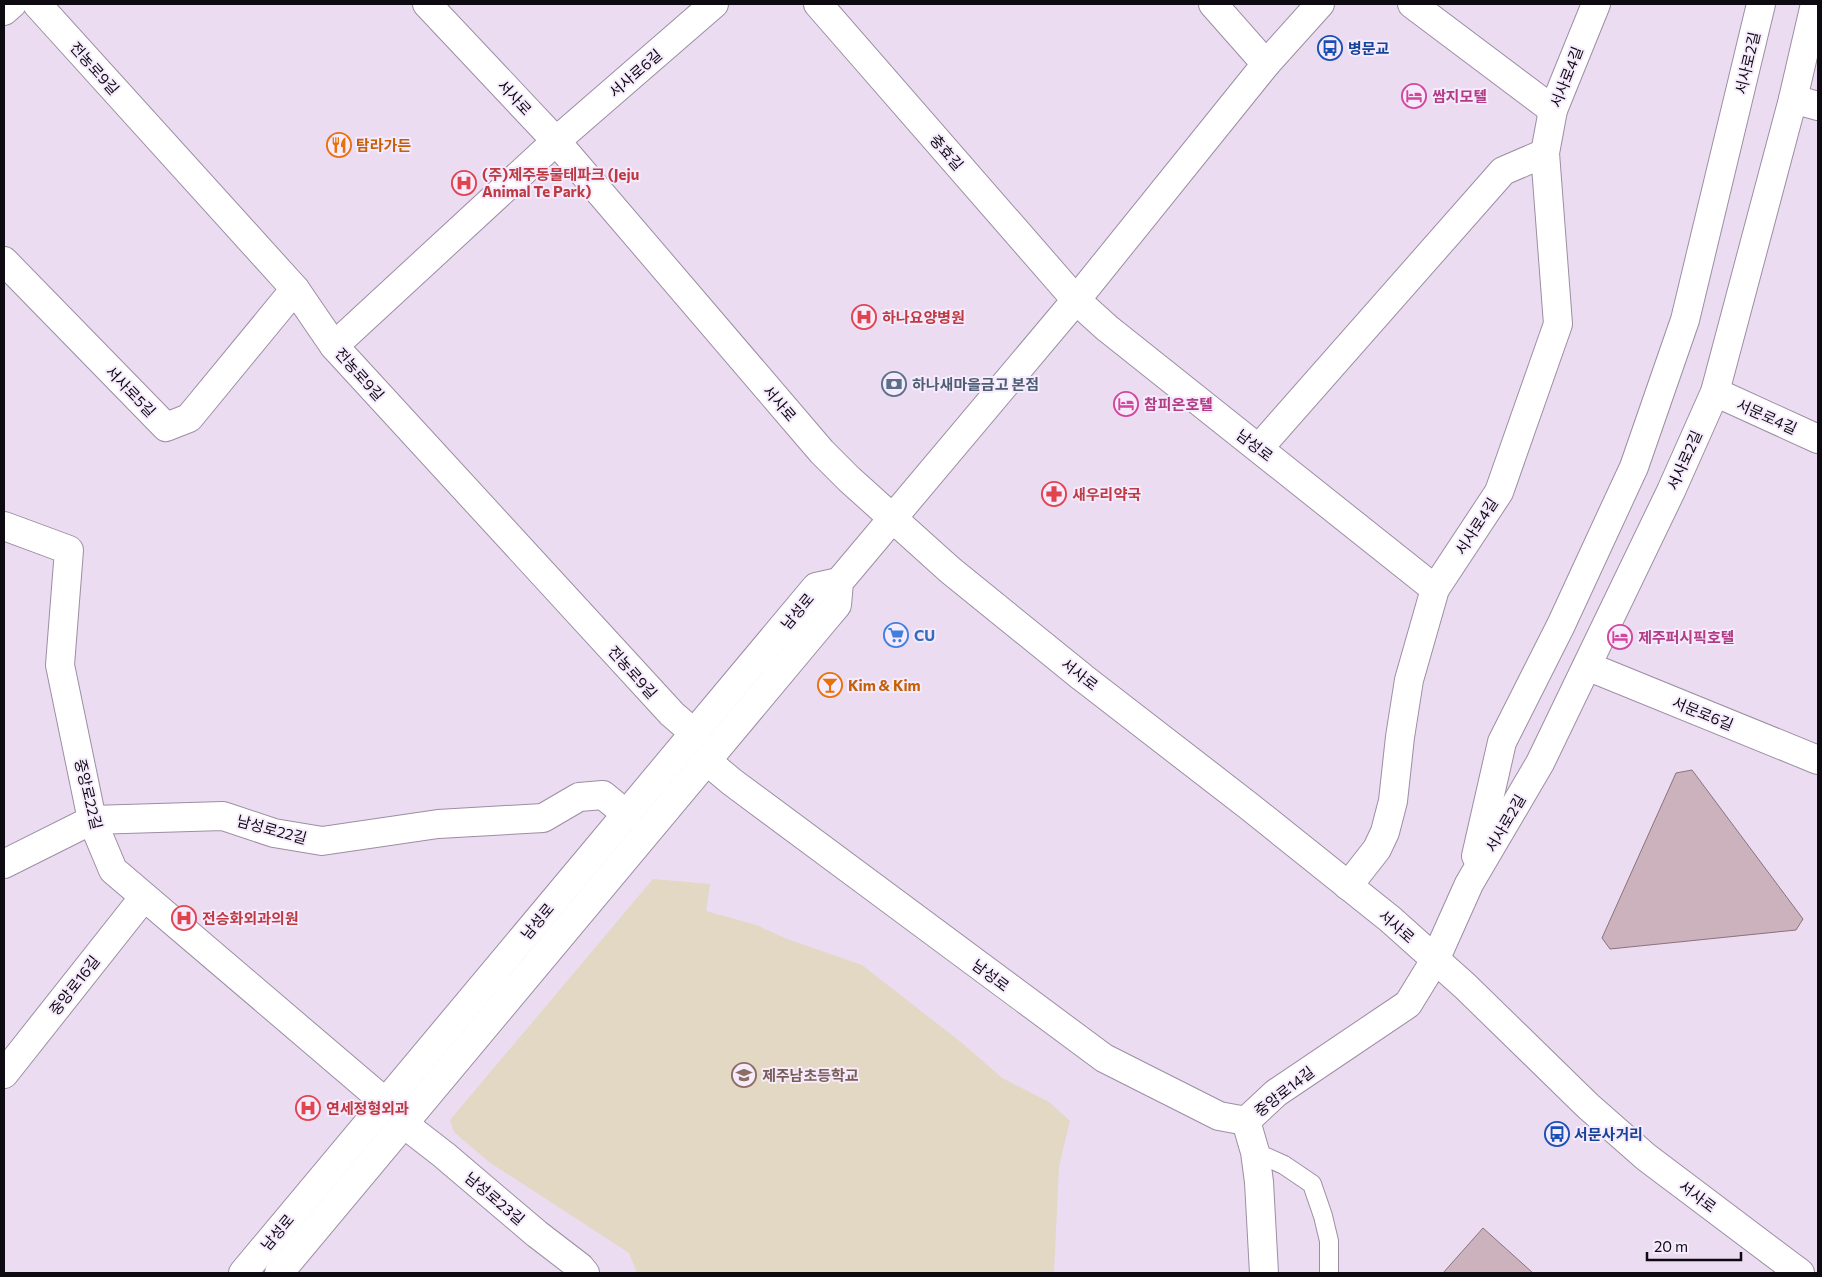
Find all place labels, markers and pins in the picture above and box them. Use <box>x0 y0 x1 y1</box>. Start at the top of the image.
bus stop icon: 병문교 <box>1317 35 1343 61</box>
place label: 병문교 <box>1348 39 1390 57</box>
hotel icon: 쌈지모텔 <box>1401 83 1427 109</box>
place label: 쌈지모텔 <box>1432 87 1487 105</box>
restaurant icon: 탐라가든 <box>326 132 352 158</box>
place label: 탐라가든 <box>356 136 411 154</box>
place label: (주)제주동물테파크 (Jeju Animal Te Park) <box>482 165 639 200</box>
hospital icon: (주)제주동물테파크 (Jeju Animal Te Park) <box>451 170 477 196</box>
hospital icon: 하나요양병원 <box>851 304 877 330</box>
place label: 하나요양병원 <box>882 308 965 326</box>
bank icon: 하나새마을금고 본점 <box>881 371 907 397</box>
place label: 하나새마을금고 본점 <box>912 375 1039 393</box>
hotel icon: 참피온호텔 <box>1113 391 1139 417</box>
place label: 참피온호텔 <box>1144 395 1213 413</box>
pharmacy icon: 새우리약국 <box>1041 481 1067 507</box>
place label: 새우리약국 <box>1072 485 1141 503</box>
supermarket icon: CU <box>883 622 909 648</box>
hotel icon: 제주퍼시픽호텔 <box>1607 624 1633 650</box>
place label: CU <box>914 626 935 644</box>
place label: 제주퍼시픽호텔 <box>1638 628 1735 646</box>
bar icon: Kim & Kim <box>817 672 843 698</box>
place label: Kim & Kim <box>848 676 921 694</box>
hospital icon: 전승화외과의원 <box>171 905 197 931</box>
place label: 전승화외과의원 <box>202 909 299 927</box>
school or university icon: 제주남초등학교 <box>731 1062 757 1088</box>
place label: 제주남초등학교 <box>762 1066 859 1084</box>
hospital icon: 연세정형외과 <box>295 1095 321 1121</box>
place label: 연세정형외과 <box>326 1099 409 1117</box>
bus stop icon: 서문사거리 <box>1544 1121 1570 1147</box>
place label: 서문사거리 <box>1574 1125 1643 1143</box>

